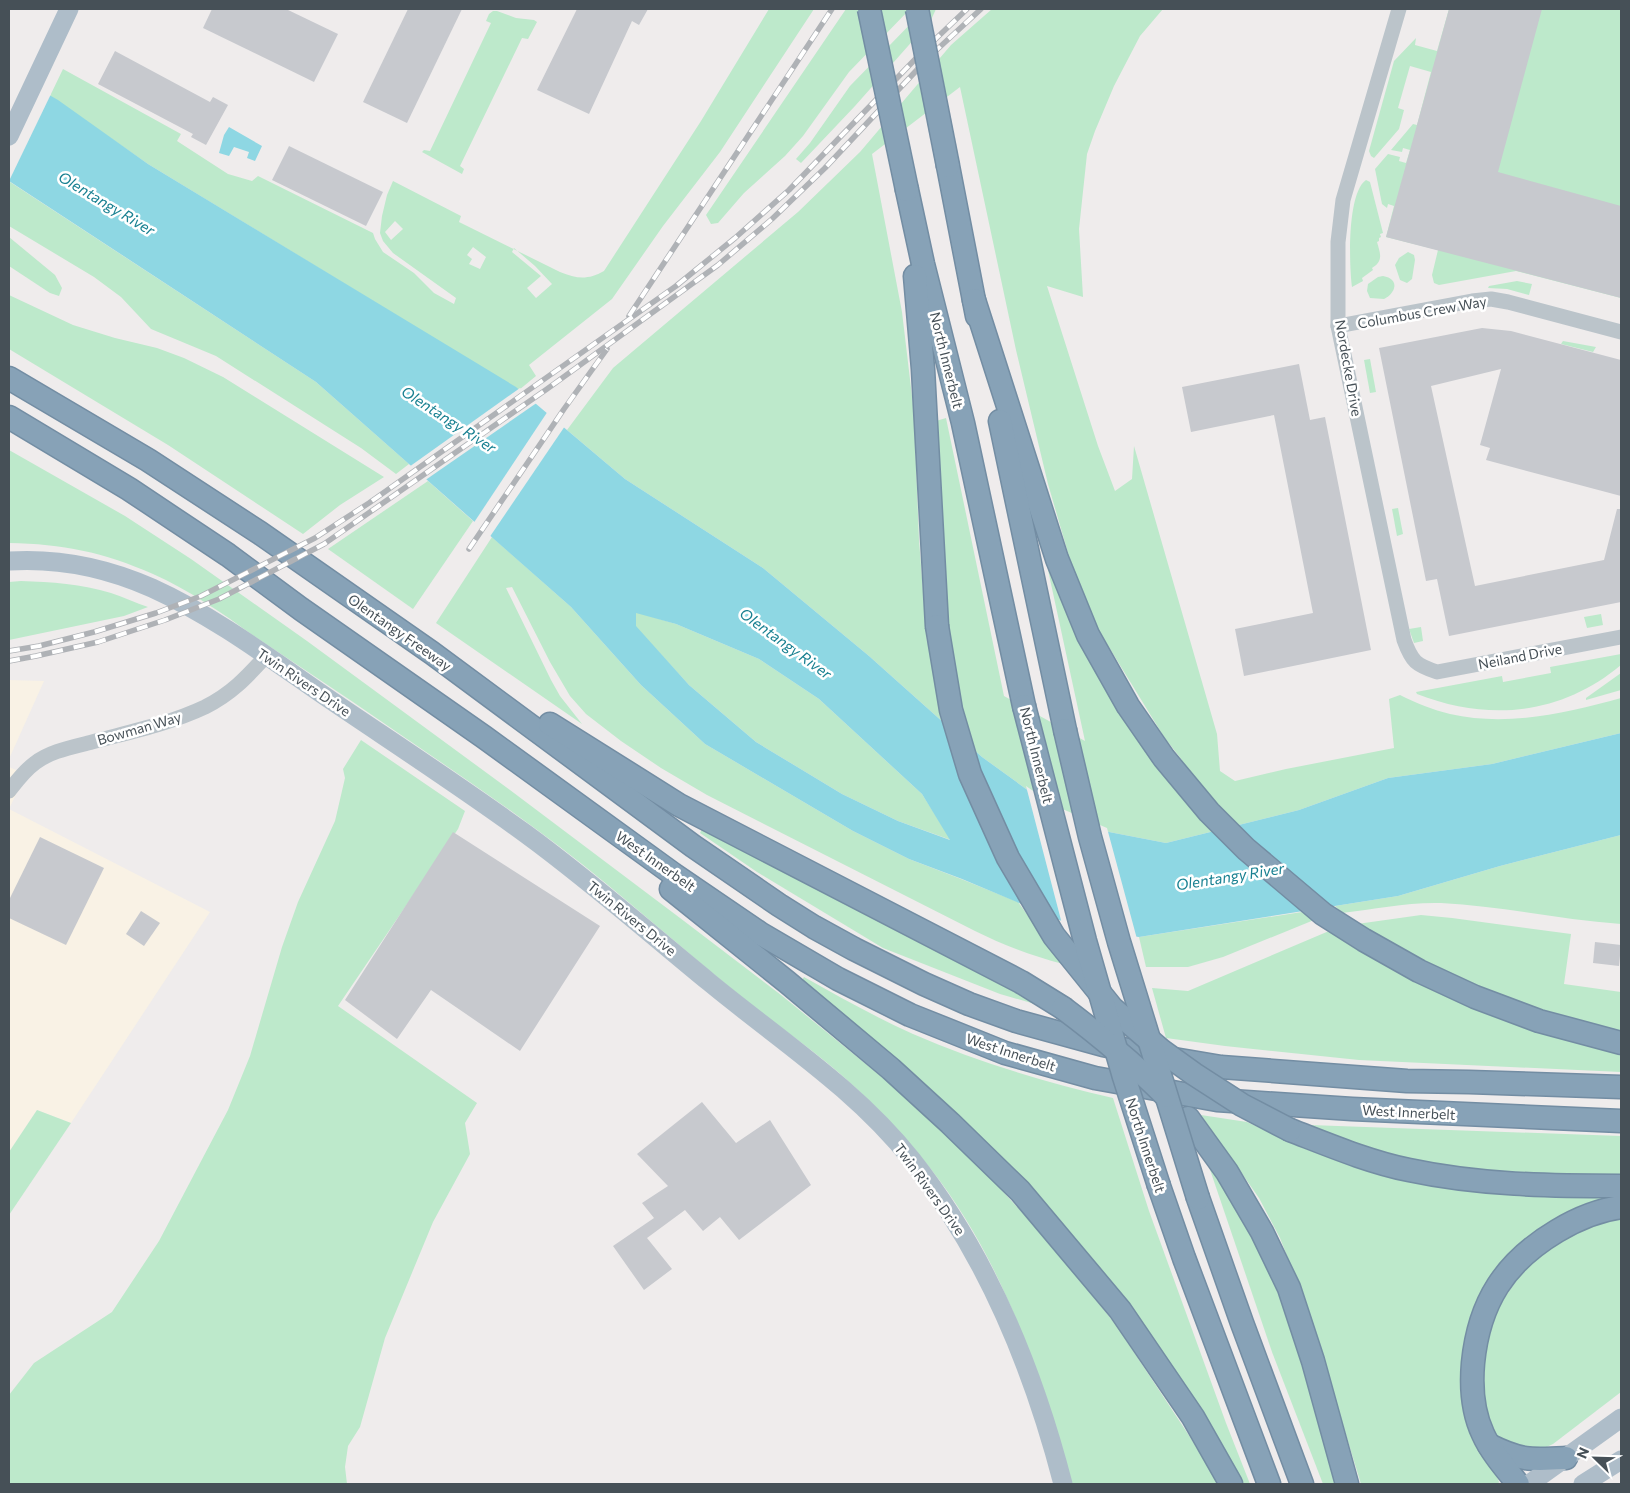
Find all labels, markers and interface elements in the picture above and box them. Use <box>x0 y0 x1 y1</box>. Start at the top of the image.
water label: Olentangy River <box>56 167 159 239</box>
street label: Columbus Crew Way <box>1356 292 1488 332</box>
street label: North Innerbelt <box>927 310 967 410</box>
street label: Nordecke Drive <box>1332 318 1366 418</box>
water label: Olentangy River <box>398 382 501 457</box>
street label: Olentangy Freeway <box>345 590 455 674</box>
water label: Olentangy River <box>736 604 836 683</box>
street label: Neiland Drive <box>1477 640 1563 672</box>
street label: Twin Rivers Drive <box>254 644 354 720</box>
street label: North Innerbelt <box>1017 705 1057 805</box>
street label: Bowman Way <box>95 708 183 748</box>
street label: West Innerbelt <box>613 827 699 895</box>
water label: Olentangy River <box>1175 858 1286 893</box>
street label: Twin Rivers Drive <box>584 877 680 959</box>
street label: West Innerbelt <box>964 1029 1058 1075</box>
street label: North Innerbelt <box>1123 1095 1169 1195</box>
street label: West Innerbelt <box>1362 1101 1456 1123</box>
street label: Twin Rivers Drive <box>891 1140 969 1238</box>
north arrow <box>1570 1433 1620 1483</box>
text: N <box>1573 1445 1592 1461</box>

